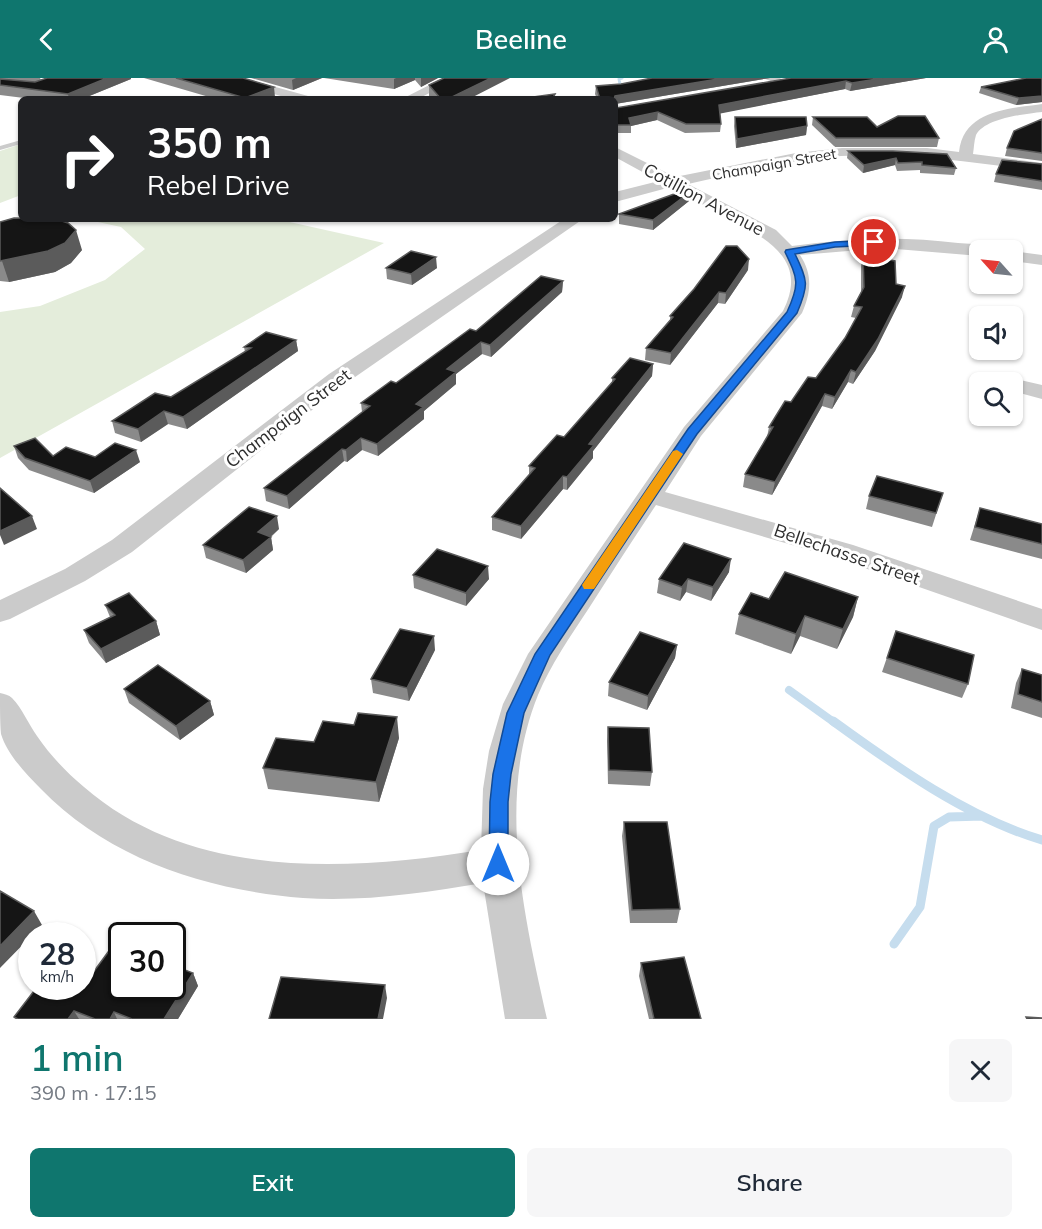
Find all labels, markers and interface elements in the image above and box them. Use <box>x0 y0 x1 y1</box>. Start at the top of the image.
text: Beeline <box>475 22 567 56</box>
icon: back <box>30 23 63 56</box>
icon: person <box>979 23 1012 56</box>
text: 350 m <box>147 116 272 169</box>
icon: right <box>48 120 126 198</box>
street label: Champaign Street <box>710 144 838 184</box>
street label: Cotillion Avenue <box>640 158 768 240</box>
text: Rebel Drive <box>147 168 290 202</box>
pin <box>848 216 899 267</box>
icon: arrive <box>857 225 890 258</box>
north arrow <box>969 240 1023 294</box>
map controls <box>969 240 1023 426</box>
button: sound <box>969 306 1023 360</box>
street label: Champaign Street <box>221 363 355 473</box>
button: search <box>969 372 1023 426</box>
street label: Bellechasse Street <box>771 518 923 590</box>
position arrow <box>466 832 530 896</box>
speed limit sign: 30 <box>108 922 186 1000</box>
text: 28 <box>39 935 75 973</box>
text: km/h <box>40 967 74 986</box>
text: 1 min <box>30 1035 124 1080</box>
button: close <box>949 1039 1012 1102</box>
text: 390 m · 17:15 <box>30 1080 156 1105</box>
button: Exit <box>30 1148 515 1217</box>
button: Share <box>527 1148 1012 1217</box>

